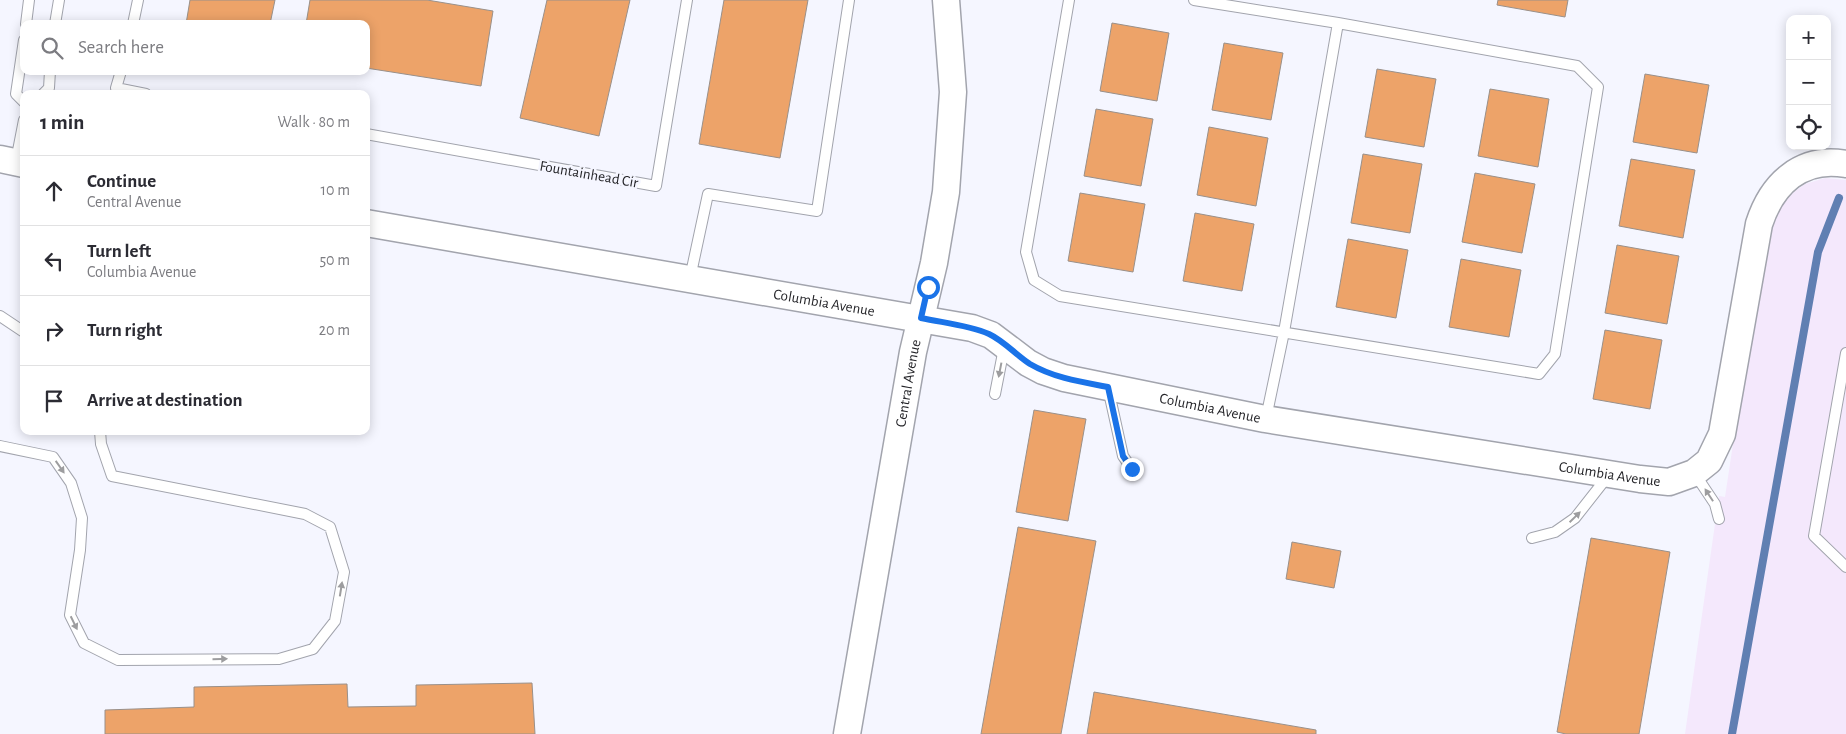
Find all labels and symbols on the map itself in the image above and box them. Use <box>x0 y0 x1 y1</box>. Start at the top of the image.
street label: Fountainhead Cir <box>538 158 640 191</box>
route start <box>917 276 940 299</box>
street label: Columbia Avenue <box>772 287 876 319</box>
street label: Central Avenue <box>893 338 924 428</box>
one-way arrow <box>996 362 1004 377</box>
street label: Columbia Avenue <box>1158 391 1262 426</box>
route end <box>1121 458 1144 481</box>
street label: Columbia Avenue <box>1558 459 1661 489</box>
one-way arrow <box>55 460 65 474</box>
one-way arrow <box>1704 488 1713 501</box>
one-way arrow <box>1568 511 1580 523</box>
one-way arrow <box>337 581 345 597</box>
one-way arrow <box>70 615 78 630</box>
one-way arrow <box>212 655 228 663</box>

